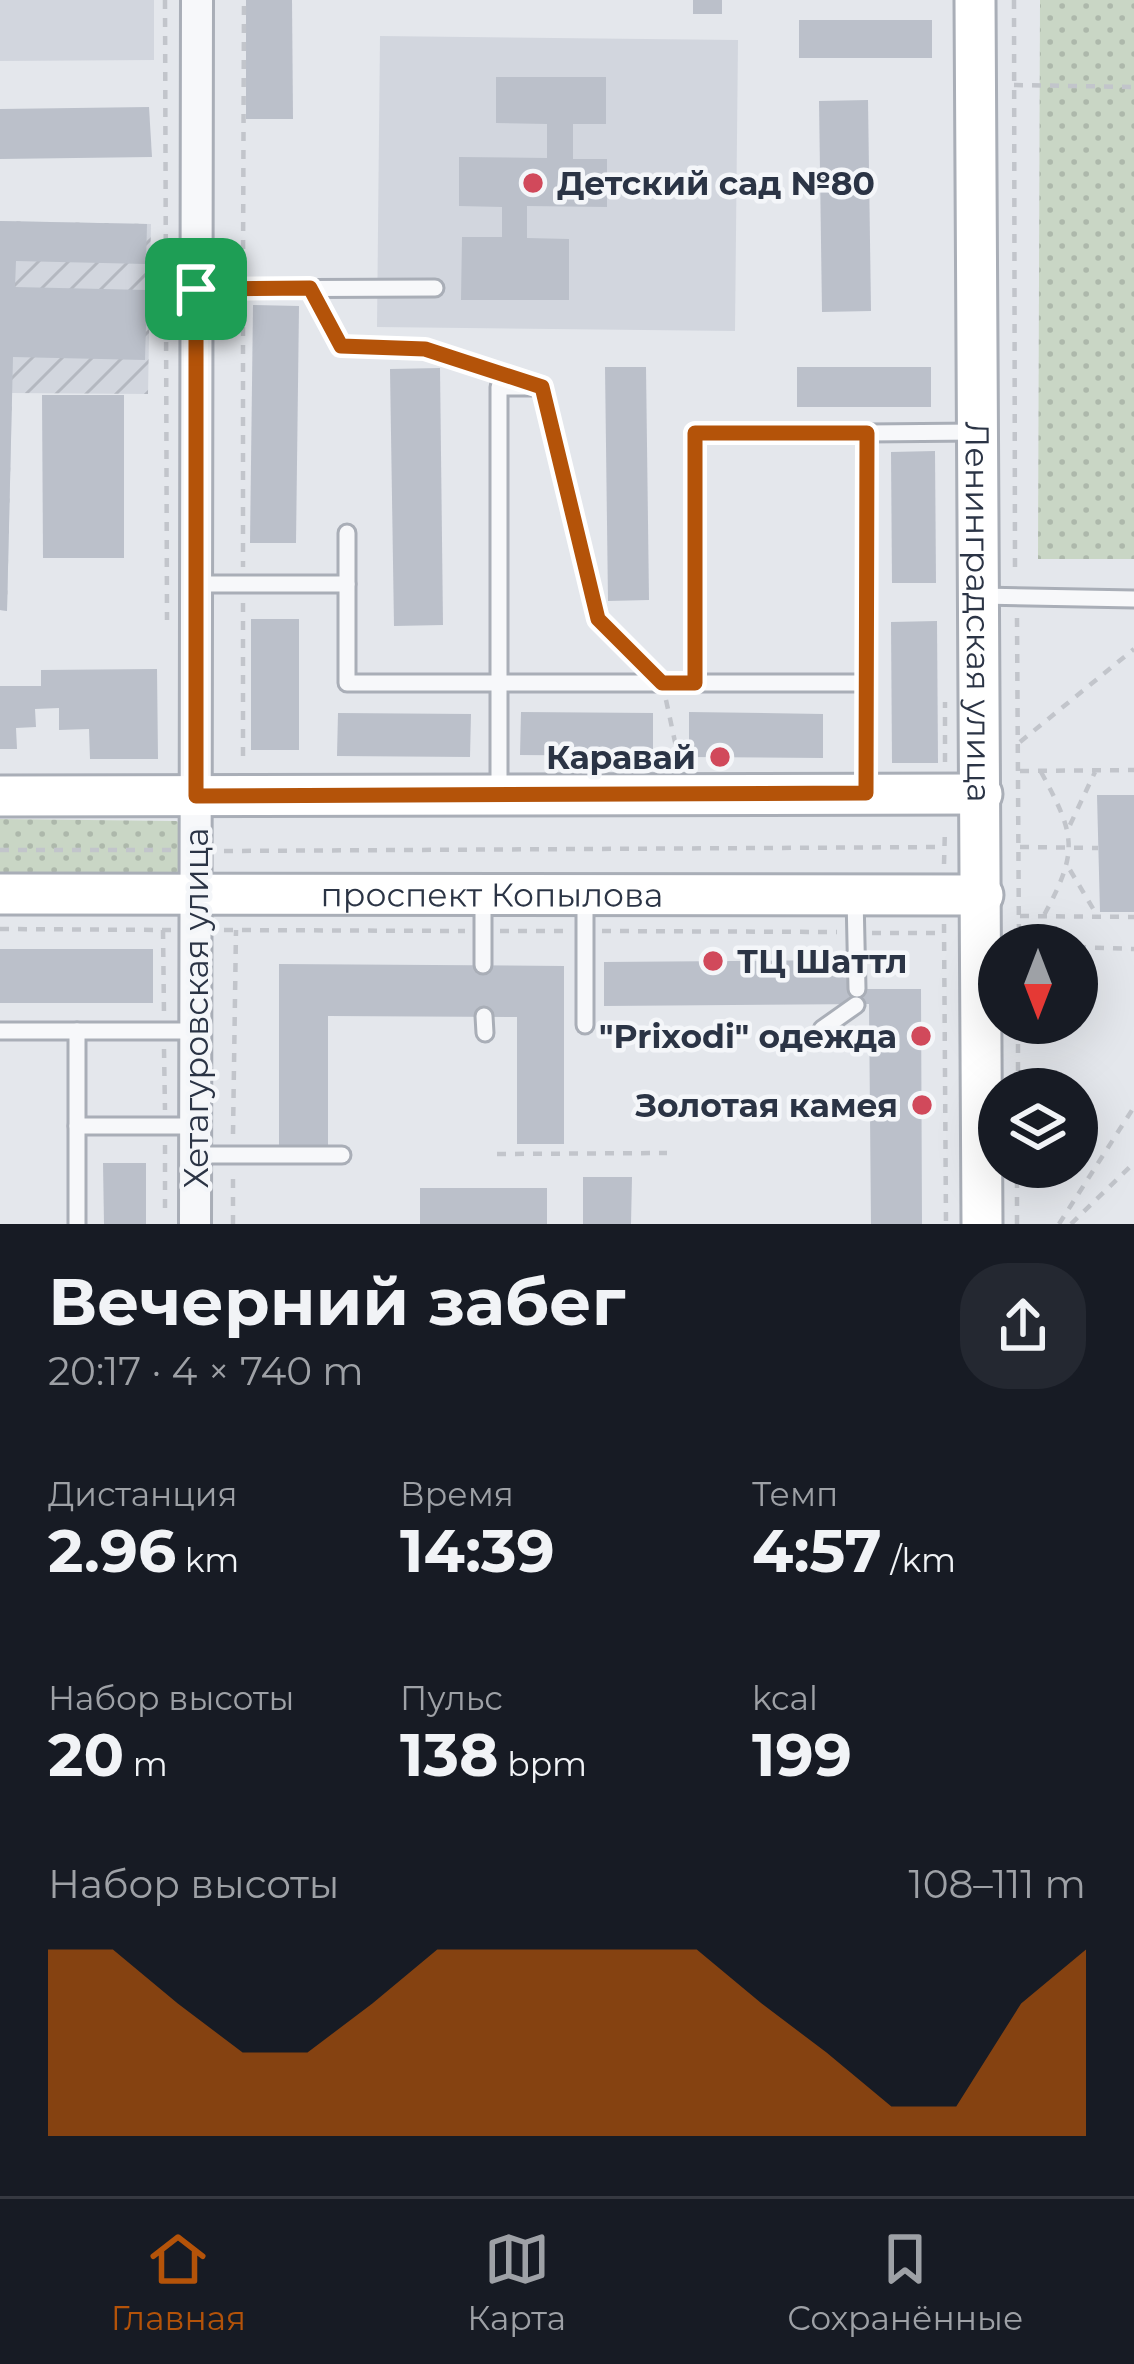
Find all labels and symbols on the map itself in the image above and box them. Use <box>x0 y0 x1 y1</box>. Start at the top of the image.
place label: Детский сад №80 <box>557 163 875 203</box>
marker: Детский сад №80 <box>520 170 546 196</box>
pin <box>145 238 247 340</box>
street label: Ленинградская улица <box>957 421 1000 803</box>
place label: Каравай <box>546 737 696 777</box>
marker: Каравай <box>707 744 733 770</box>
street label: Хетагуровская улица <box>176 827 216 1189</box>
street label: проспект Копылова <box>321 874 663 915</box>
north arrow <box>978 924 1098 1044</box>
place label: ТЦ Шаттл <box>737 941 907 981</box>
marker: ТЦ Шаттл <box>700 948 726 974</box>
place label: "Prixodi" одежда <box>599 1016 897 1056</box>
marker: "Prixodi" одежда <box>908 1023 934 1049</box>
place label: Золотая камея <box>634 1085 898 1125</box>
marker: Золотая камея <box>909 1092 935 1118</box>

